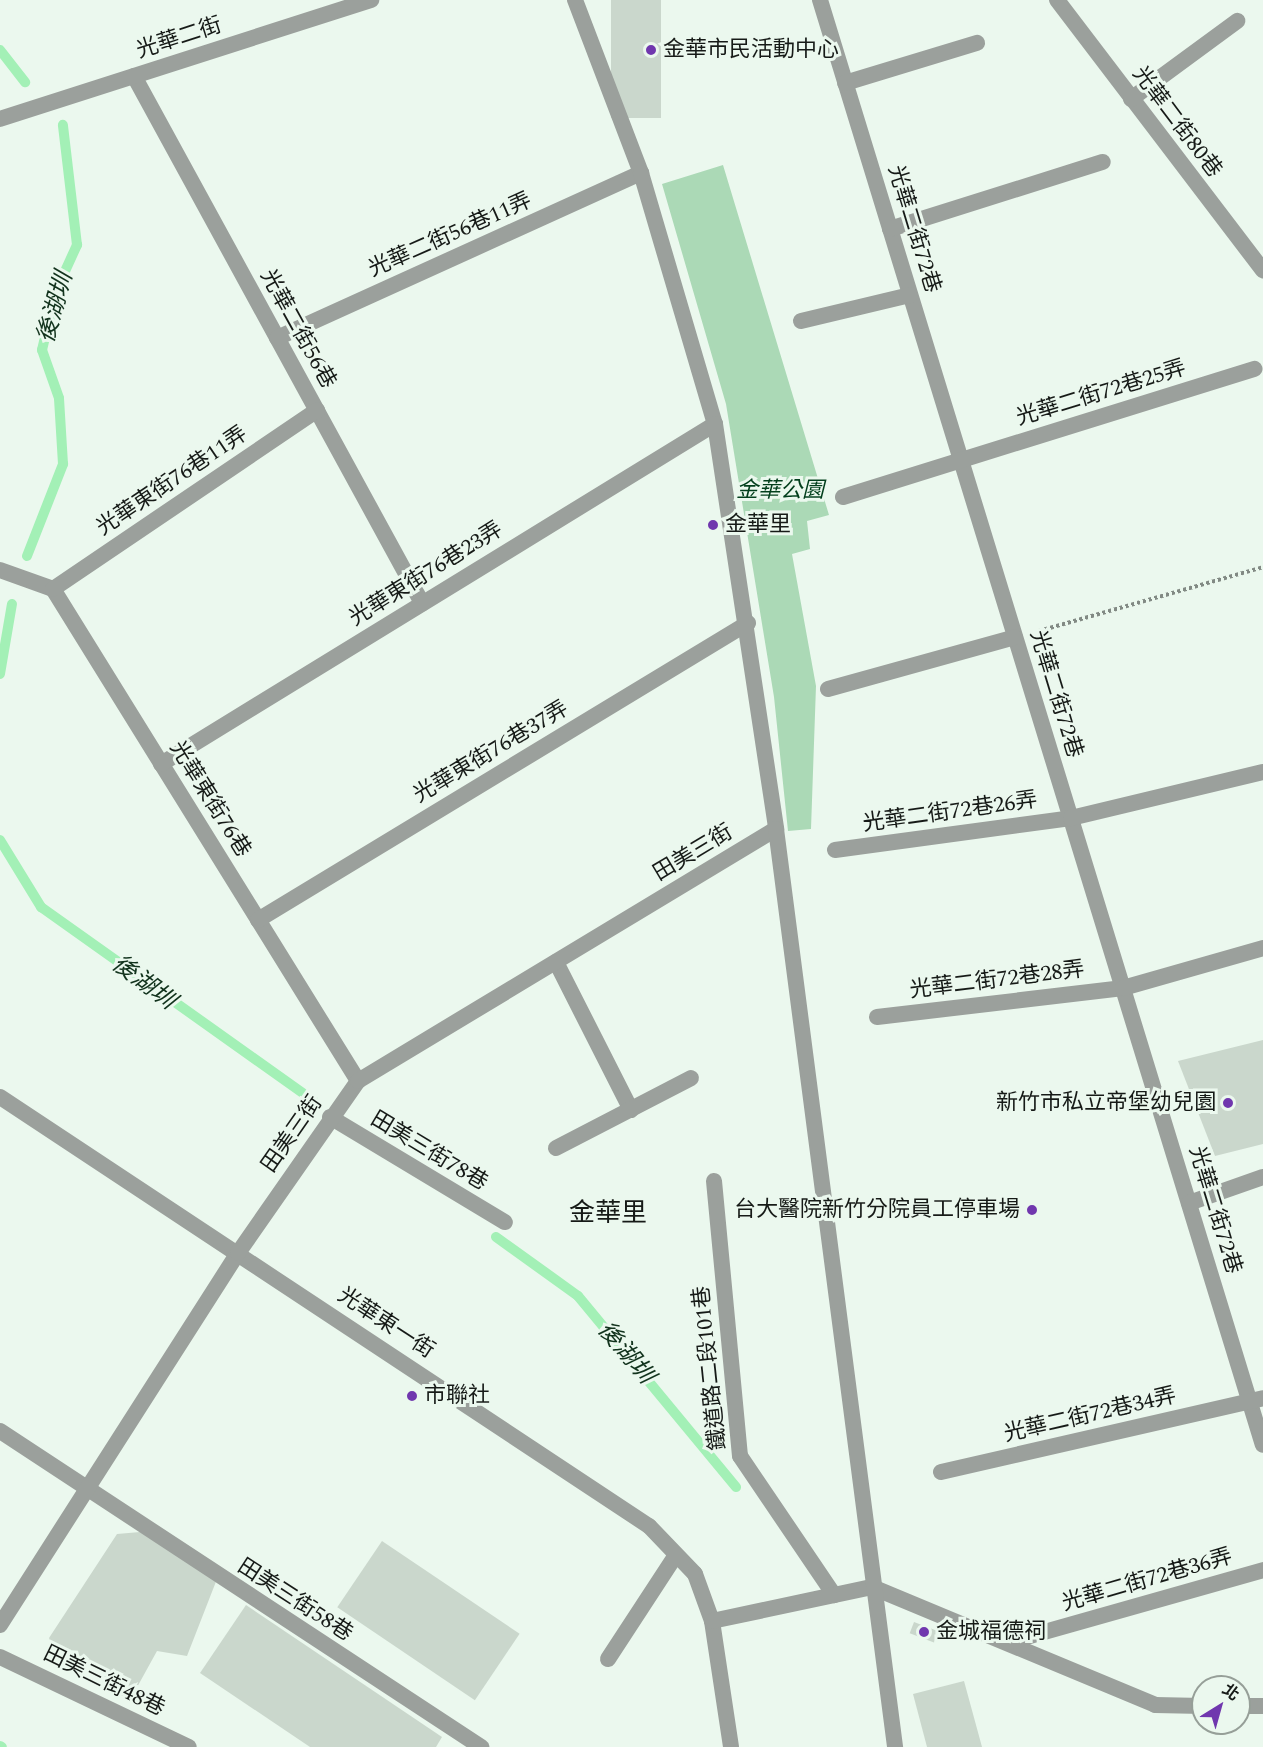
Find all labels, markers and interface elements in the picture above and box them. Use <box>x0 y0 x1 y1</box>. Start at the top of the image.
street label: 光華二街 <box>133 12 225 64</box>
place label: 金華市民活動中心 <box>663 37 839 63</box>
marker: 金華市民活動中心 <box>644 43 658 57</box>
street label: 光華二街80巷 <box>1127 61 1227 183</box>
street label: 光華二街72巷 <box>882 162 946 296</box>
street label: 光華二街56巷11弄 <box>364 187 536 283</box>
street label: 光華二街56巷 <box>254 265 342 393</box>
water label: 後湖圳 <box>32 269 80 347</box>
street label: 光華二街72巷25弄 <box>1013 355 1189 431</box>
street label: 光華東街76巷11弄 <box>92 421 252 541</box>
park label: 金華公園 <box>736 478 824 504</box>
place label: 金華里 <box>725 512 791 538</box>
street label: 光華東街76巷23弄 <box>344 516 508 632</box>
marker: 金華里 <box>706 518 720 532</box>
street label: 光華二街72巷 <box>1024 627 1088 761</box>
street label: 光華東街76巷37弄 <box>409 695 573 809</box>
street label: 光華東街76巷 <box>164 736 256 862</box>
street label: 光華二街72巷26弄 <box>861 787 1039 837</box>
street label: 田美三街 <box>648 819 738 887</box>
water label: 後湖圳 <box>106 950 180 1016</box>
street label: 光華二街72巷28弄 <box>908 956 1086 1004</box>
street label: 田美三街 <box>256 1090 328 1178</box>
place label: 新竹市私立帝堡幼兒園 <box>996 1090 1216 1116</box>
marker: 新竹市私立帝堡幼兒園 <box>1221 1096 1235 1110</box>
street label: 田美三街78巷 <box>366 1106 492 1196</box>
street label: 光華二街72巷 <box>1183 1143 1247 1277</box>
place label: 台大醫院新竹分院員工停車場 <box>734 1197 1020 1223</box>
district label: 金華里 <box>569 1198 647 1230</box>
marker: 台大醫院新竹分院員工停車場 <box>1025 1203 1039 1217</box>
street label: 光華東一街 <box>333 1282 439 1364</box>
street label: 鐵道路二段101巷 <box>688 1285 732 1451</box>
water label: 後湖圳 <box>591 1316 659 1390</box>
street label: 光華二街72巷34弄 <box>1001 1382 1179 1448</box>
place label: 市聯社 <box>424 1383 490 1409</box>
marker: 市聯社 <box>405 1389 419 1403</box>
street label: 光華二街72巷36弄 <box>1059 1543 1235 1617</box>
street label: 田美三街58巷 <box>232 1553 358 1647</box>
place label: 金城福德祠 <box>936 1619 1046 1645</box>
marker: 金城福德祠 <box>917 1625 931 1639</box>
street label: 田美三街48巷 <box>39 1640 169 1722</box>
north arrow <box>1191 1675 1251 1735</box>
text: 北 <box>1217 1678 1244 1707</box>

